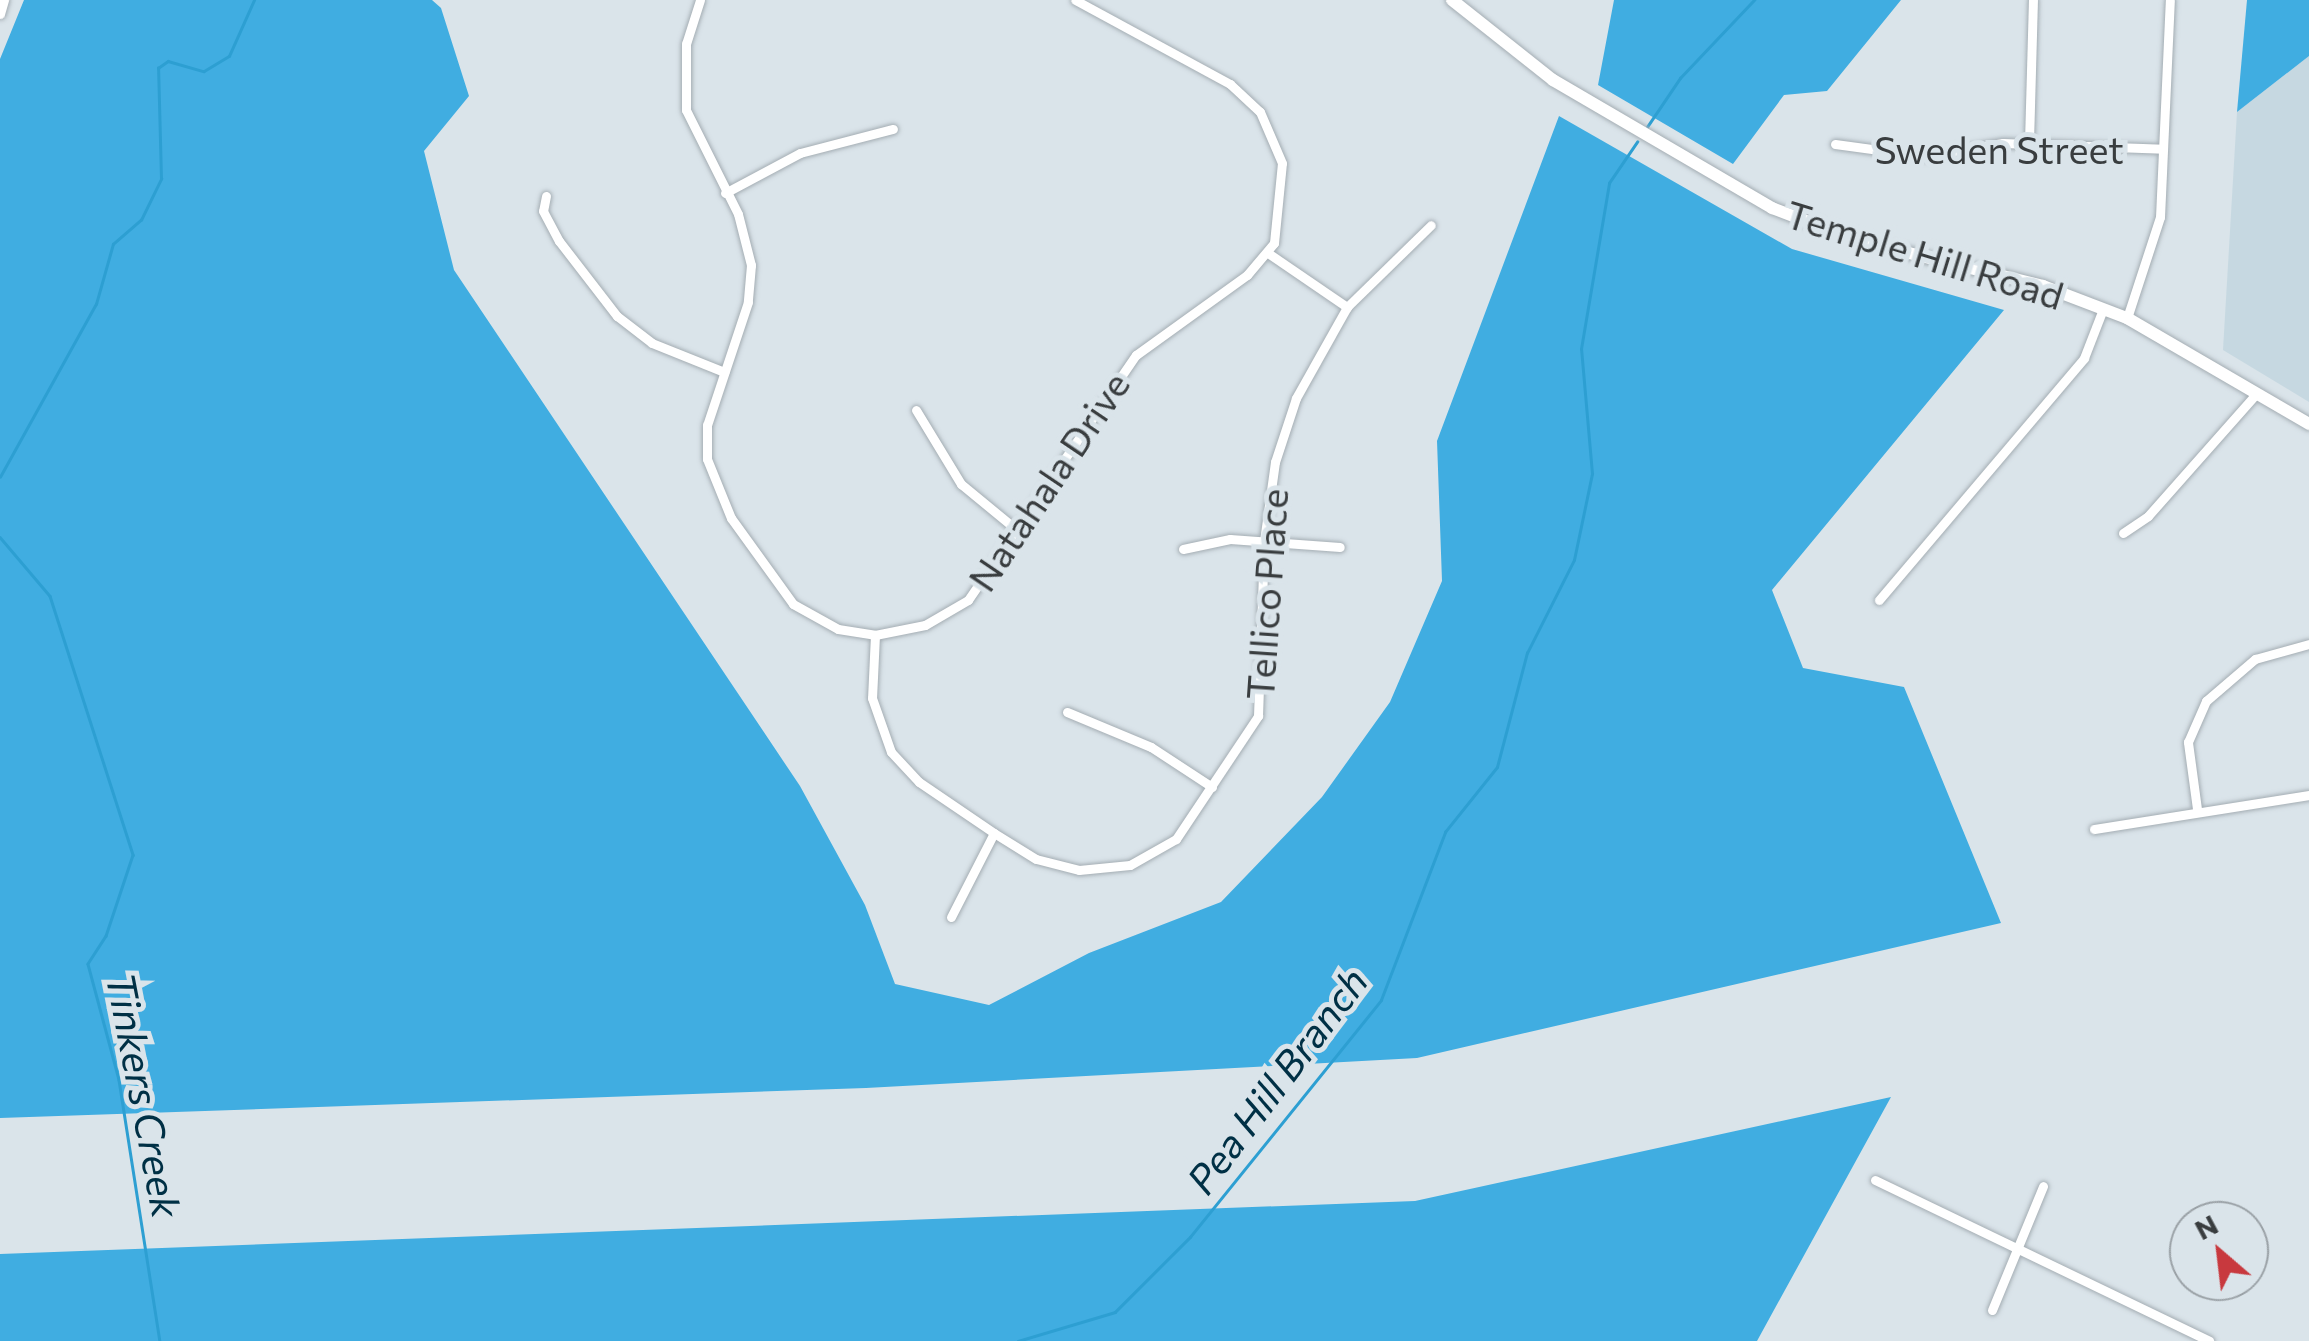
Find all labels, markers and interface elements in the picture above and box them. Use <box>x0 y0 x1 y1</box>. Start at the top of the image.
street label: Sweden Street <box>1874 126 2124 172</box>
street label: Temple Hill Road <box>1781 190 2069 318</box>
street label: Natahala Drive <box>958 363 1138 599</box>
street label: Tellico Place <box>1236 487 1296 701</box>
water label: Pea Hill Branch <box>1176 958 1376 1202</box>
water label: Tinkers Creek <box>98 968 192 1222</box>
north arrow <box>2169 1201 2269 1301</box>
text: N <box>2189 1206 2223 1246</box>

